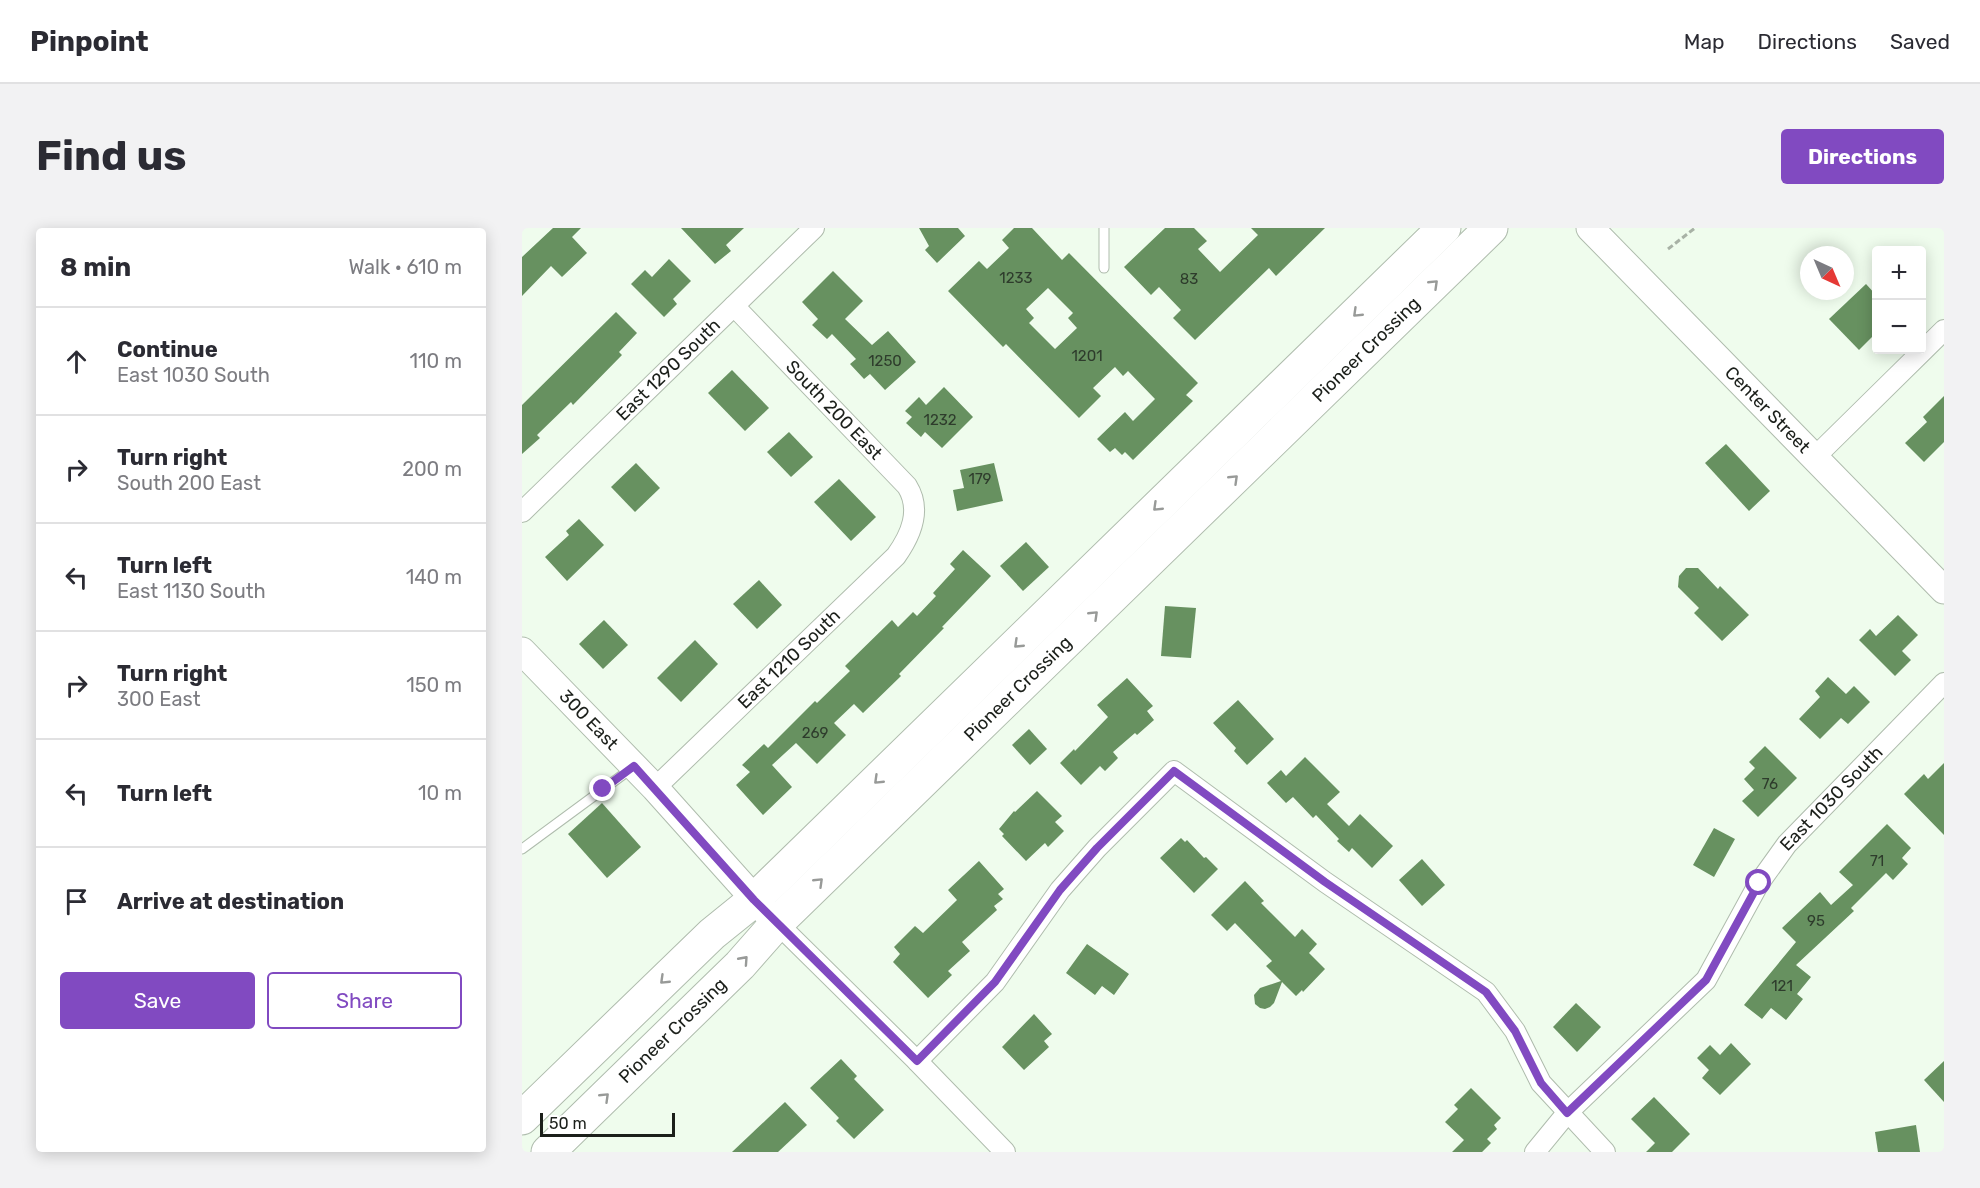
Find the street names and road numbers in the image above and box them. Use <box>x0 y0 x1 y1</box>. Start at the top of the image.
street label: Pioneer Crossing <box>1308 292 1424 407</box>
street label: East 1290 South <box>612 314 725 425</box>
street label: South 200 East <box>781 356 887 464</box>
street label: Center Street <box>1720 362 1815 458</box>
street label: East 1210 South <box>733 605 845 713</box>
street label: Pioneer Crossing <box>959 631 1076 746</box>
street label: 300 East <box>555 685 623 755</box>
street label: East 1030 South <box>1775 741 1887 855</box>
street label: Pioneer Crossing <box>614 973 731 1088</box>

